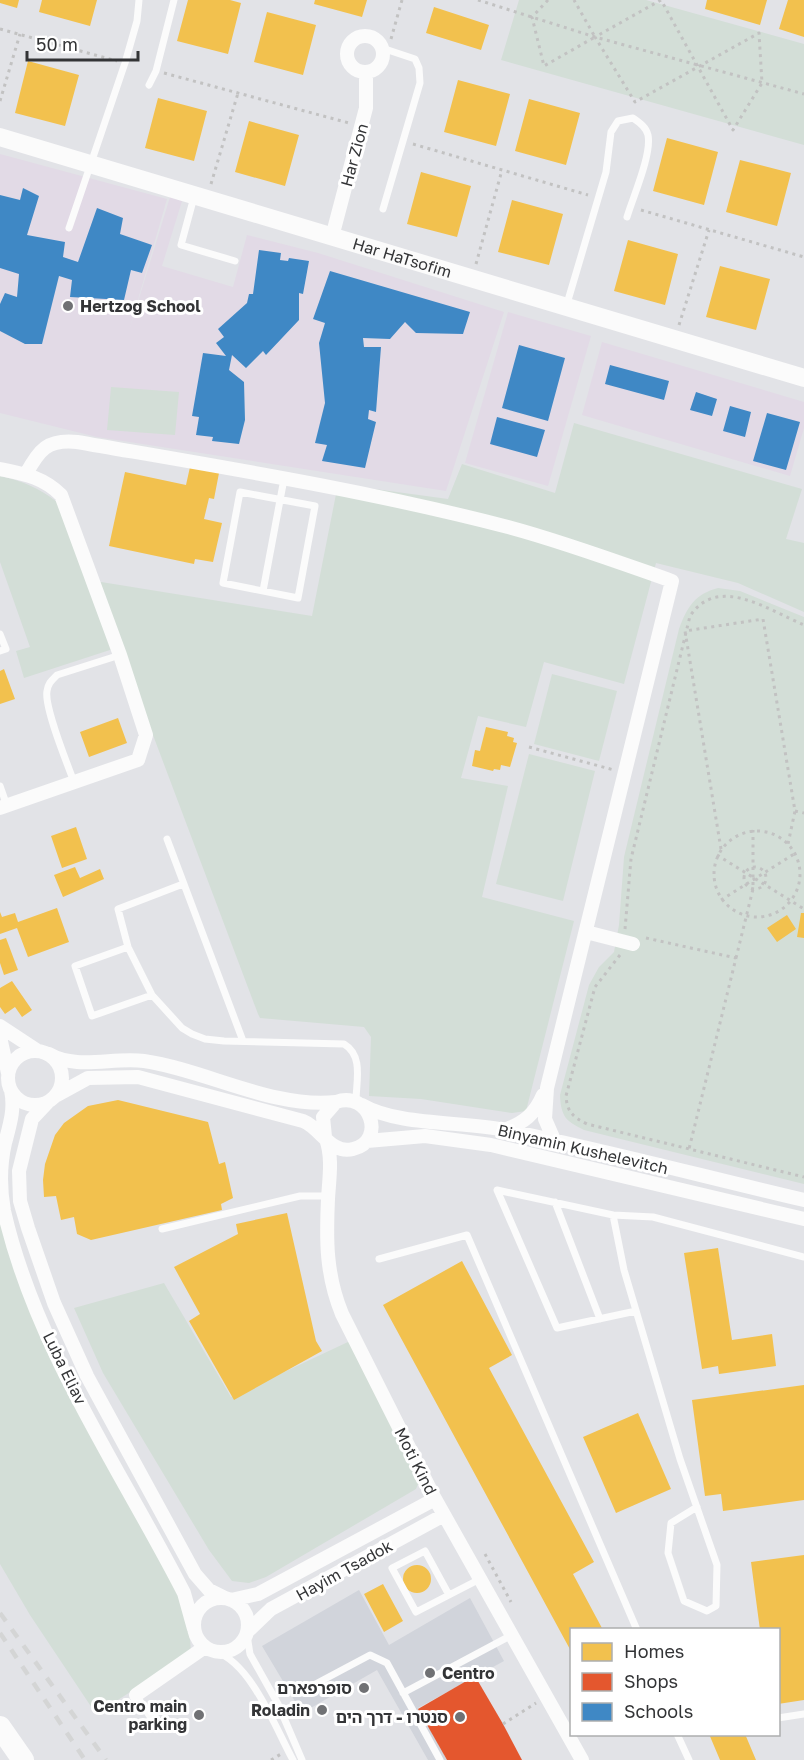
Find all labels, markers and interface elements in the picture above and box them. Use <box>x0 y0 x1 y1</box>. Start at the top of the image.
scale bar <box>27 24 138 62</box>
text: 50 m <box>36 33 78 55</box>
street label: Har Zion <box>336 121 372 189</box>
street label: Har HaTsofim <box>350 233 454 282</box>
place label: Hertzog School <box>80 296 201 316</box>
marker: Hertzog School <box>61 299 75 313</box>
street label: Binyamin Kushelevitch <box>496 1120 670 1178</box>
street label: Luba Eliav <box>39 1328 91 1408</box>
street label: Moti Kind <box>391 1424 441 1498</box>
street label: Hayim Tsadok <box>292 1535 396 1605</box>
legend <box>570 1628 780 1736</box>
text: Homes <box>624 1640 684 1662</box>
place label: Centro <box>442 1663 495 1683</box>
marker: Centro <box>423 1666 437 1680</box>
text: Shops <box>624 1670 678 1692</box>
place label: סופרפארם <box>277 1678 352 1698</box>
marker: סופרפארם <box>357 1681 371 1695</box>
place label: Centro main parking <box>93 1696 187 1734</box>
place label: Roladin <box>251 1700 310 1720</box>
text: Schools <box>624 1700 693 1722</box>
marker: Roladin <box>315 1703 329 1717</box>
place label: סנטרו - דרך הים <box>336 1707 448 1727</box>
marker: Centro main parking <box>192 1708 206 1722</box>
marker: סנטרו - דרך הים <box>453 1710 467 1724</box>

